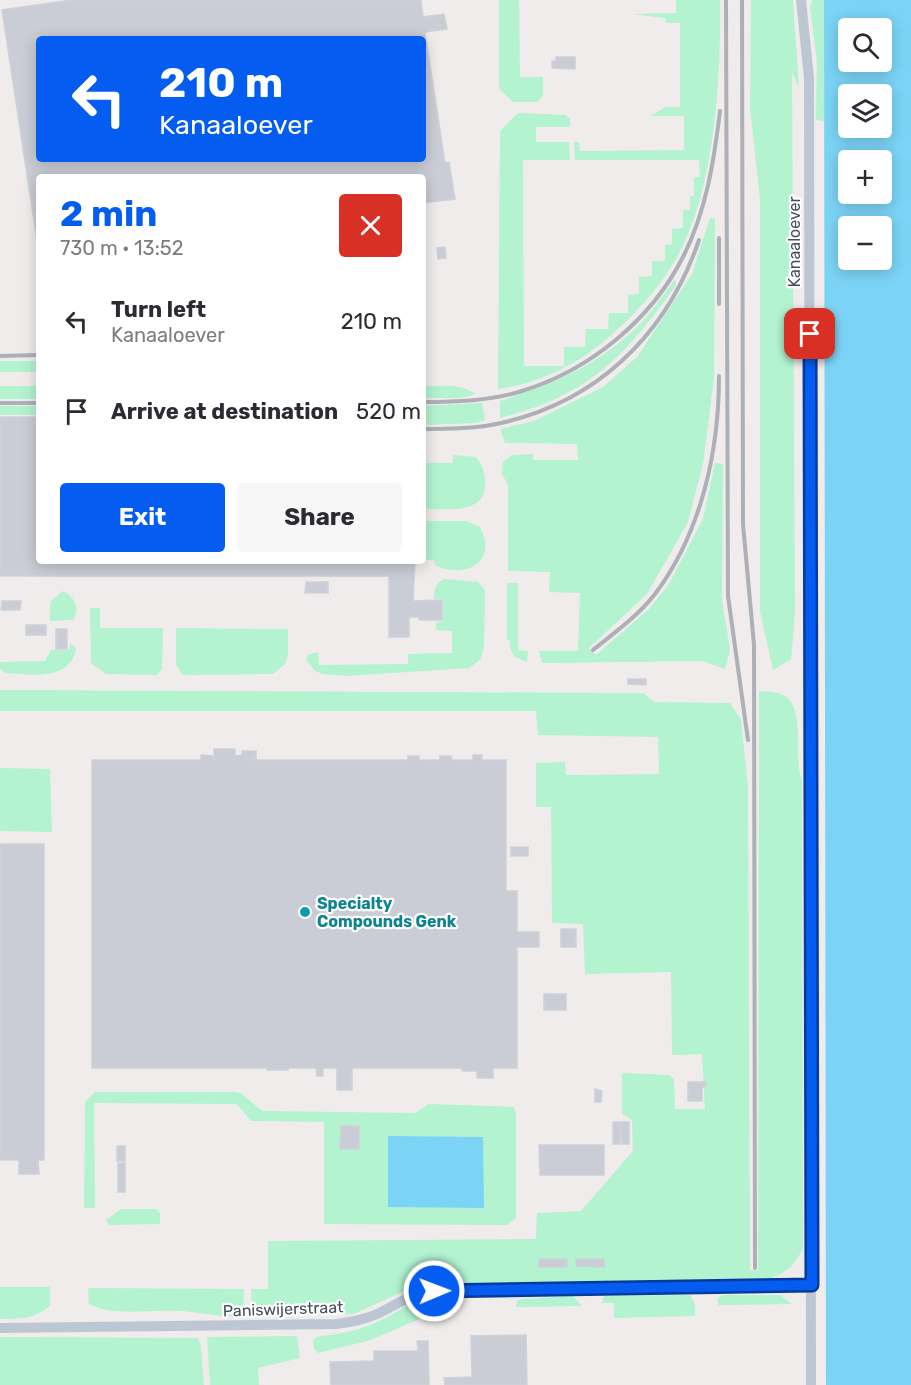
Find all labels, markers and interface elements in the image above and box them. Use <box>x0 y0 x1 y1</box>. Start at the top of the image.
map controls <box>838 18 892 270</box>
button: search <box>838 18 892 72</box>
text: 210 m <box>159 58 283 108</box>
icon: left <box>60 60 138 138</box>
button: layers <box>838 84 892 138</box>
text: Kanaaloever <box>159 109 313 141</box>
button: + <box>838 150 892 204</box>
text: 2 min <box>60 192 158 235</box>
button: close <box>339 194 402 257</box>
street label: Kanaaloever <box>785 196 804 288</box>
button: − <box>838 216 892 270</box>
text: 730 m · 13:52 <box>60 236 183 260</box>
text: Turn left <box>111 296 206 323</box>
icon: left <box>60 305 93 338</box>
text: 210 m <box>341 308 402 335</box>
pin <box>784 308 835 359</box>
icon: arrive <box>793 317 826 350</box>
text: Kanaaloever <box>111 323 225 347</box>
icon: arrive <box>60 395 93 428</box>
text: Arrive at destination <box>111 398 338 425</box>
text: 520 m <box>356 398 421 425</box>
button: Exit <box>60 483 225 552</box>
button: Share <box>237 483 402 552</box>
place label: Specialty Compounds Genk <box>317 894 457 931</box>
marker: Specialty Compounds Genk <box>298 905 312 919</box>
position arrow <box>402 1259 466 1323</box>
street label: Paniswijerstraat <box>222 1297 344 1321</box>

